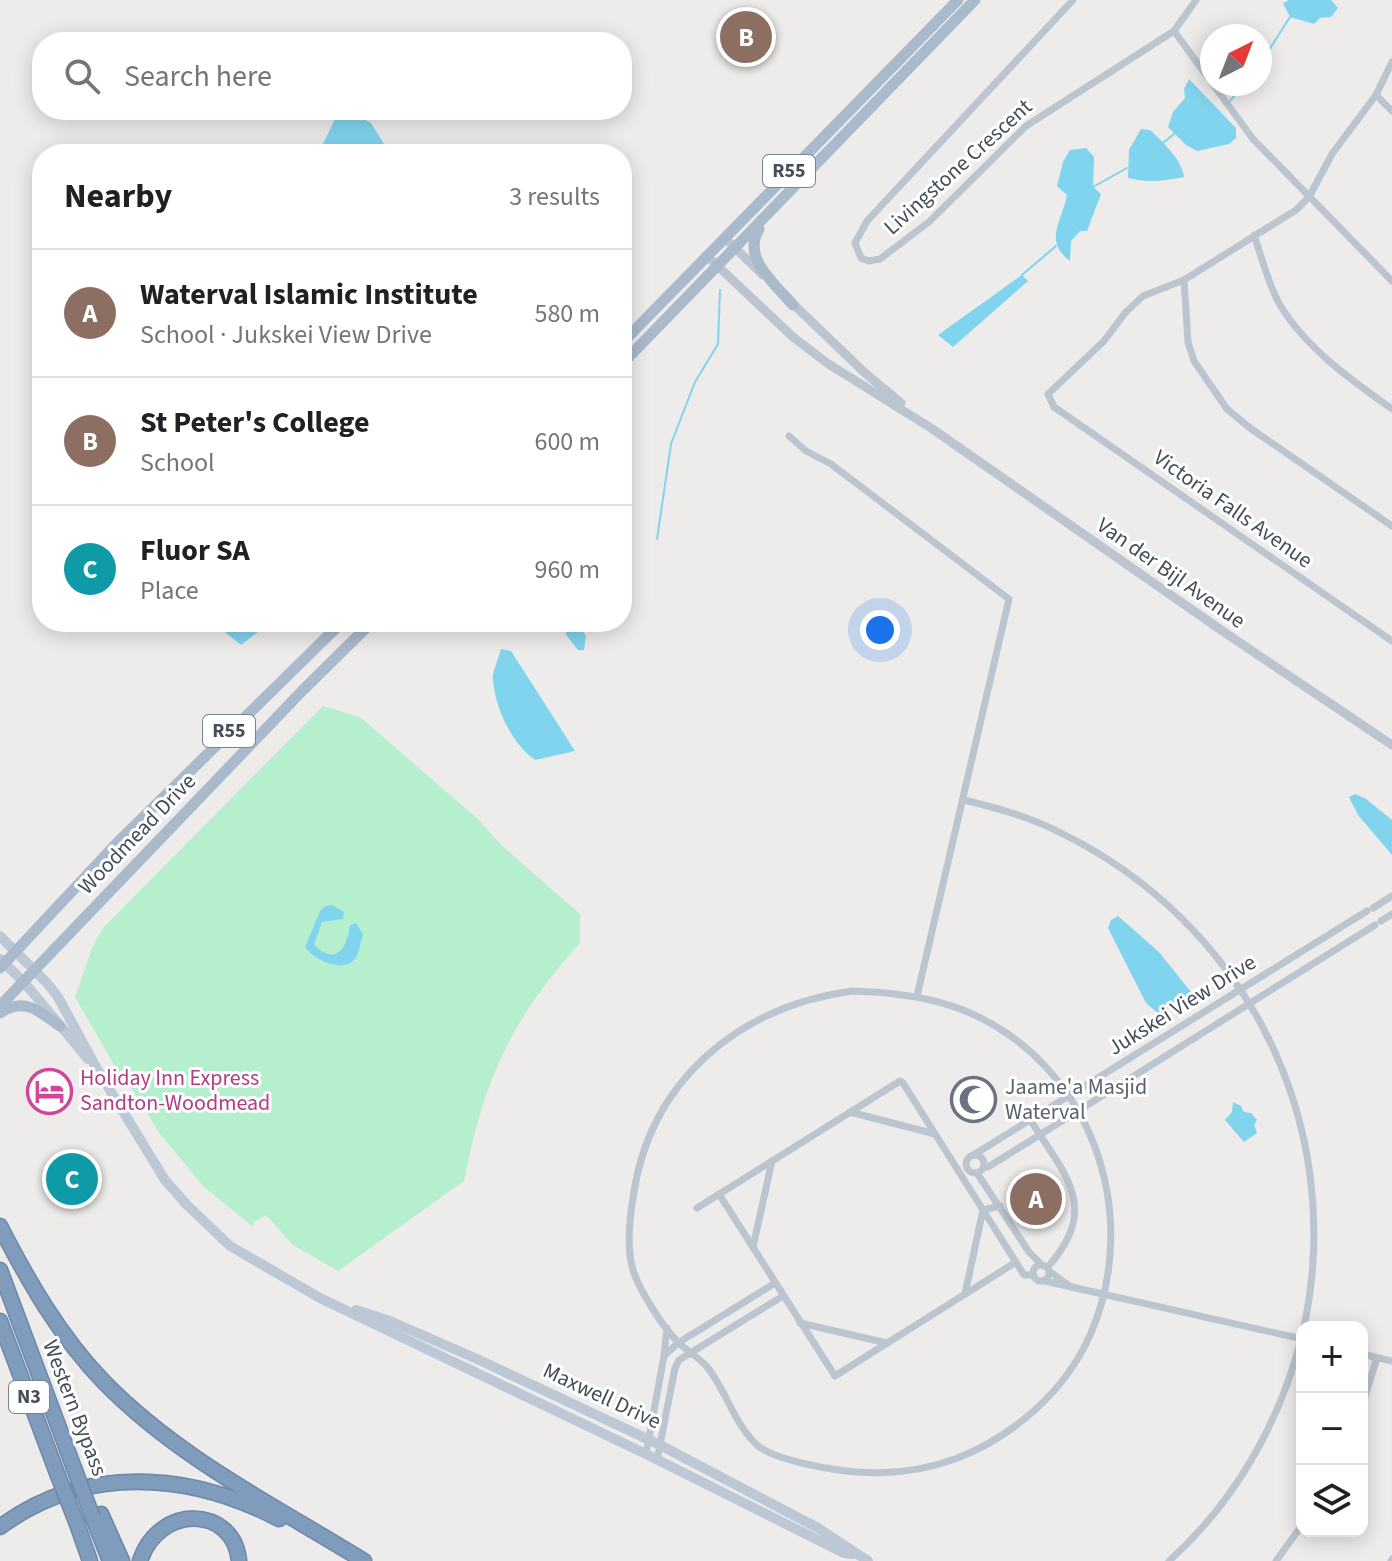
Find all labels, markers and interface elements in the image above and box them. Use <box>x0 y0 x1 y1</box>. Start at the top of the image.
pin: B <box>720 7 772 67</box>
north arrow <box>1200 24 1272 96</box>
search box <box>32 32 632 120</box>
icon: search <box>60 54 104 98</box>
text: Search here <box>124 55 272 98</box>
street label: Livingstone Crescent <box>877 91 1040 243</box>
road number: R55 <box>763 155 815 187</box>
text: Nearby <box>64 172 172 221</box>
text: 3 results <box>509 178 600 215</box>
text: Waterval Islamic Institute <box>140 273 478 316</box>
text: A <box>83 295 97 332</box>
text: 580 m <box>534 295 600 332</box>
text: School · Jukskei View Drive <box>140 316 432 353</box>
text: St Peter's College <box>140 401 369 444</box>
text: B <box>82 423 98 460</box>
text: 600 m <box>534 423 600 460</box>
street label: Victoria Falls Avenue <box>1147 442 1319 576</box>
text: School <box>140 444 215 481</box>
street label: Van der Bijl Avenue <box>1090 510 1252 636</box>
text: Fluor SA <box>140 529 250 572</box>
text: C <box>82 551 98 588</box>
text: 960 m <box>534 551 600 588</box>
text: Place <box>140 572 199 609</box>
your location <box>860 610 900 650</box>
road number: R55 <box>203 715 255 747</box>
street label: Woodmead Drive <box>71 766 203 902</box>
street label: Jukskei View Drive <box>1102 946 1262 1063</box>
place label: Holiday Inn Express Sandton-Woodmead <box>80 1062 270 1119</box>
hotel icon: Holiday Inn Express Sandton-Woodmead <box>25 1067 73 1115</box>
place label: Jaame'a Masjid Waterval <box>1005 1071 1147 1128</box>
mosque icon: Jaame'a Masjid Waterval <box>950 1076 998 1124</box>
pin: C <box>46 1149 98 1209</box>
pin: A <box>1010 1169 1062 1229</box>
map controls <box>1296 1321 1368 1537</box>
button: + <box>1296 1321 1368 1393</box>
street label: Western Bypass <box>34 1335 116 1481</box>
street label: Maxwell Drive <box>538 1355 666 1437</box>
road number: N3 <box>9 1381 49 1413</box>
button: − <box>1296 1393 1368 1465</box>
button: layers <box>1296 1465 1368 1537</box>

